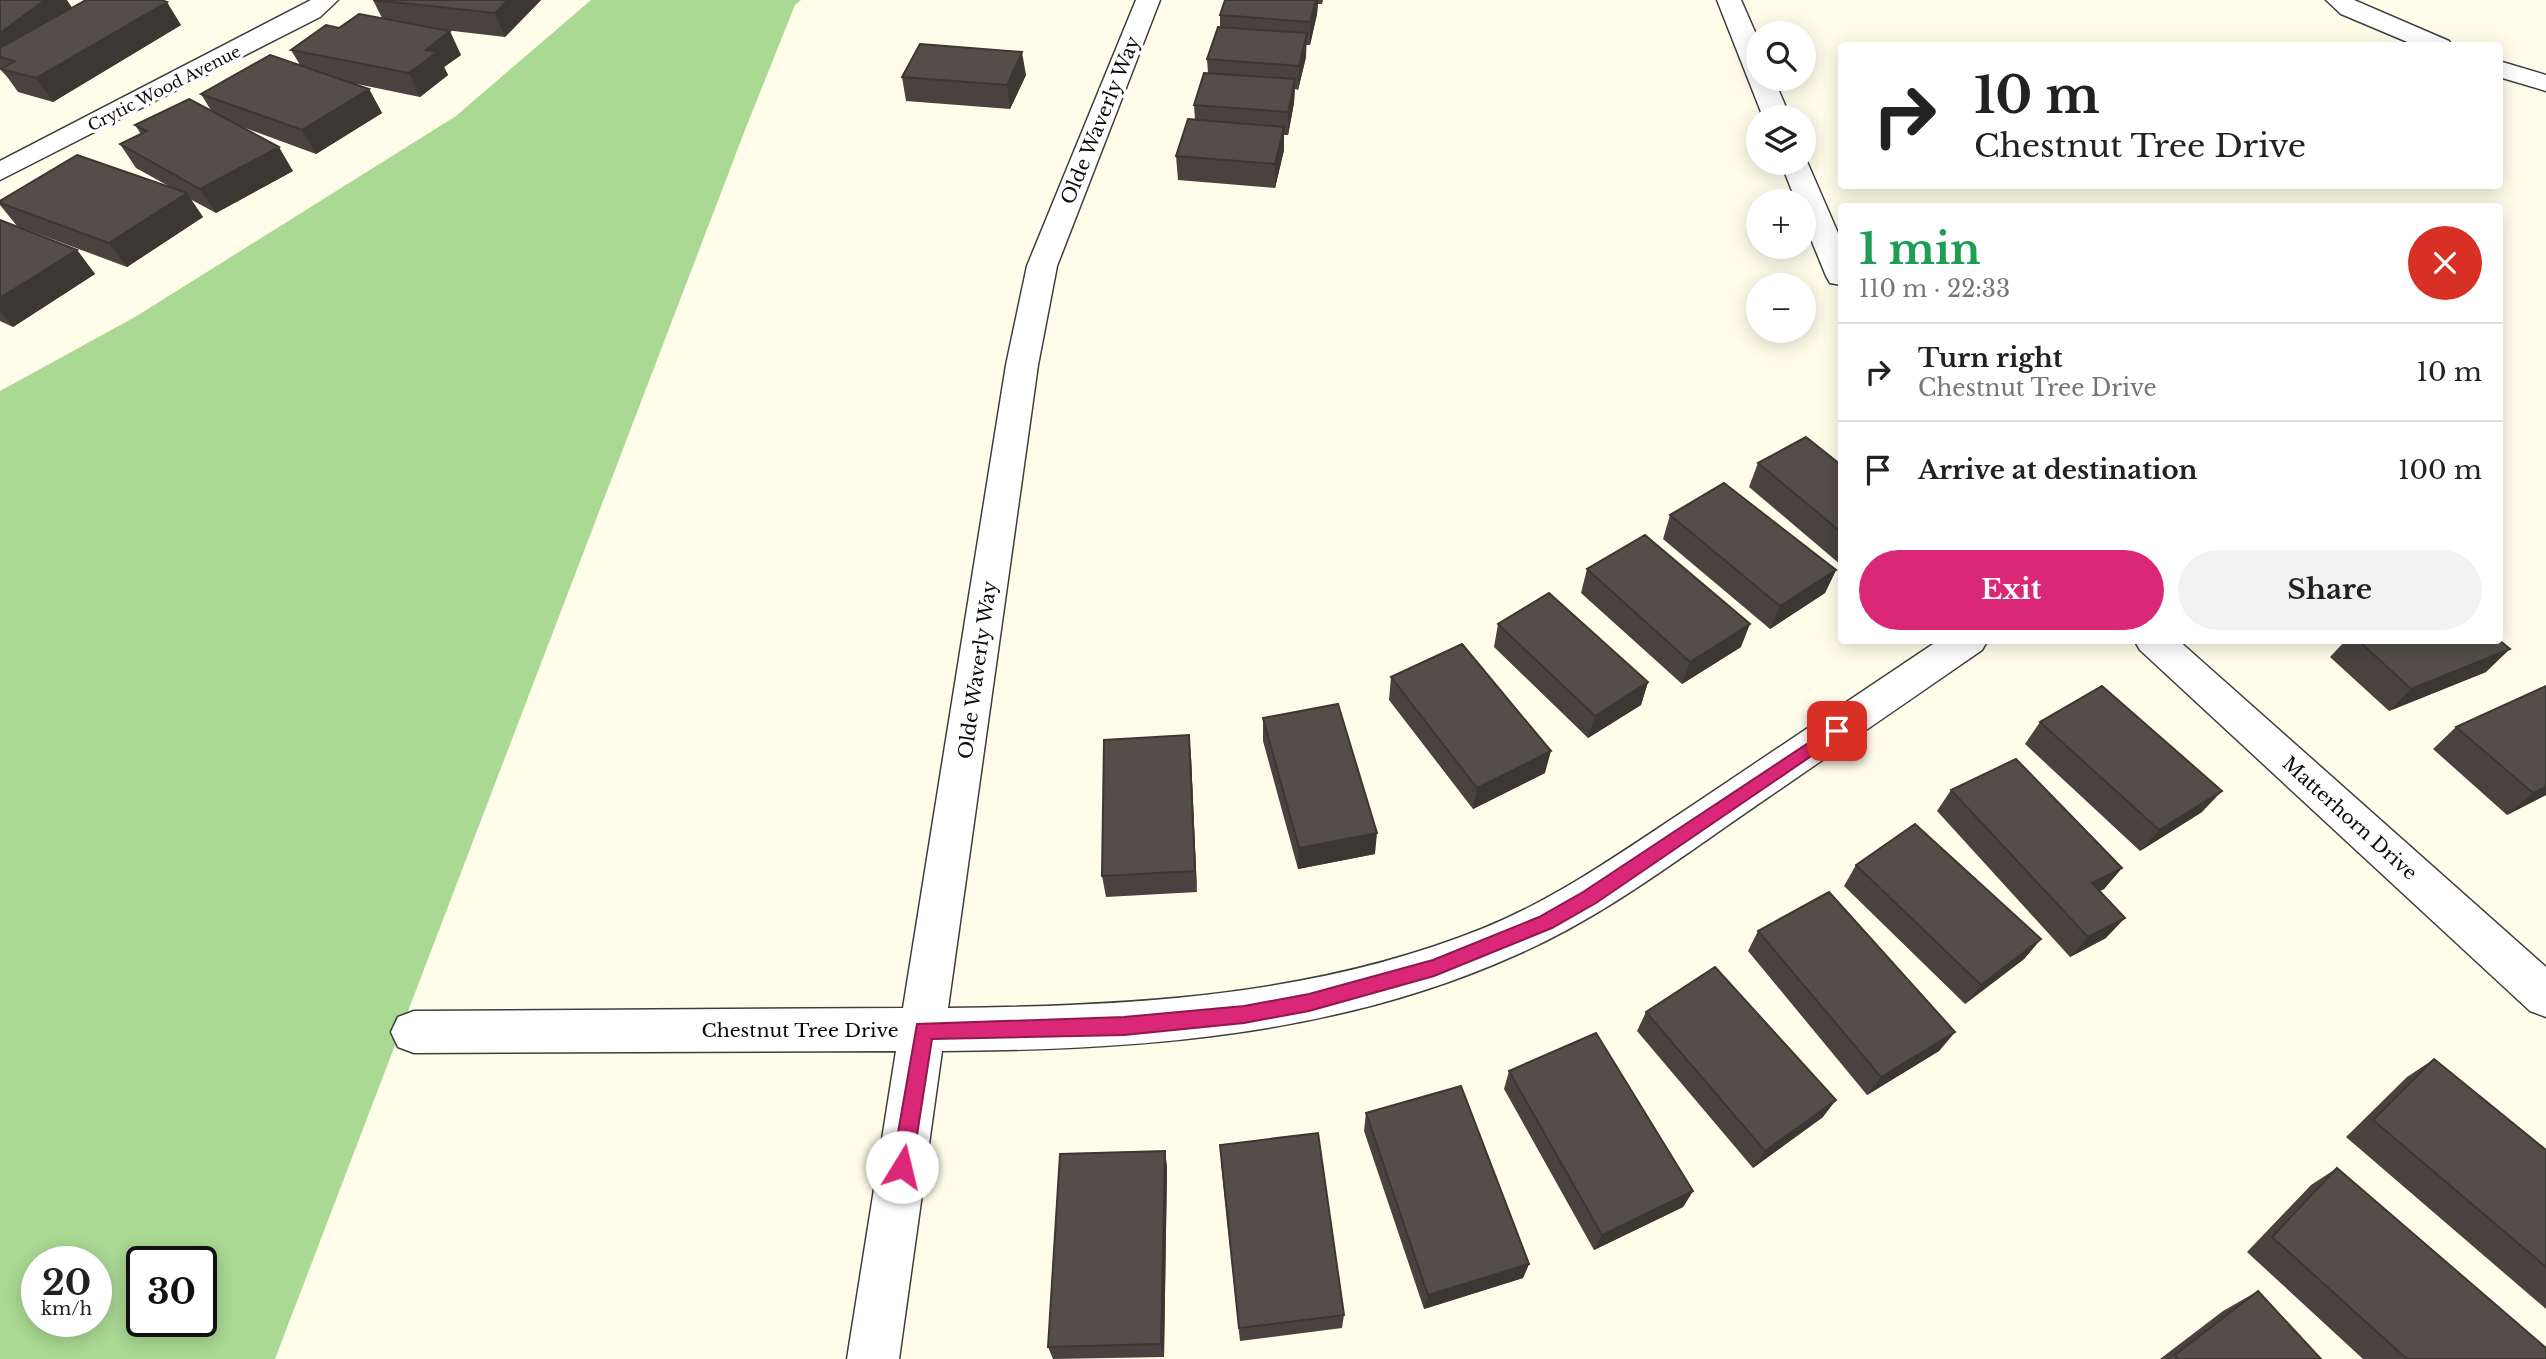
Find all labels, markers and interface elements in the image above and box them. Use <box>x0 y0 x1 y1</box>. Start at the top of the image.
map controls <box>1746 21 1816 343</box>
button: search <box>1746 21 1816 91</box>
street label: Olde Waverly Way <box>1056 33 1145 208</box>
street label: Crytic Wood Avenue <box>84 41 244 135</box>
text: 10 m <box>1974 65 2100 126</box>
icon: right <box>1859 70 1950 161</box>
button: layers <box>1746 105 1816 175</box>
text: Chestnut Tree Drive <box>1974 126 2306 166</box>
button: + <box>1746 189 1816 259</box>
text: 1 min <box>1859 223 1981 275</box>
button: close <box>2408 226 2482 300</box>
button: − <box>1746 273 1816 343</box>
text: 110 m · 22:33 <box>1859 275 2010 303</box>
text: Turn right <box>1918 342 2063 374</box>
icon: right <box>1859 353 1897 391</box>
text: 10 m <box>2416 356 2482 388</box>
text: Chestnut Tree Drive <box>1918 374 2157 402</box>
icon: arrive <box>1859 451 1897 489</box>
text: Arrive at destination <box>1918 454 2198 486</box>
text: 100 m <box>2398 454 2482 486</box>
button: Exit <box>1859 550 2164 630</box>
button: Share <box>2178 550 2482 630</box>
street label: Olde Waverly Way <box>954 580 1001 761</box>
pin <box>1807 701 1867 761</box>
icon: arrive <box>1818 712 1856 750</box>
street label: Matterhorn Drive <box>2278 752 2422 885</box>
street label: Chestnut Tree Drive <box>701 1019 899 1042</box>
position arrow <box>865 1130 939 1204</box>
speed limit sign: 30 <box>126 1246 217 1337</box>
text: 20 <box>42 1261 91 1304</box>
text: km/h <box>41 1298 92 1320</box>

